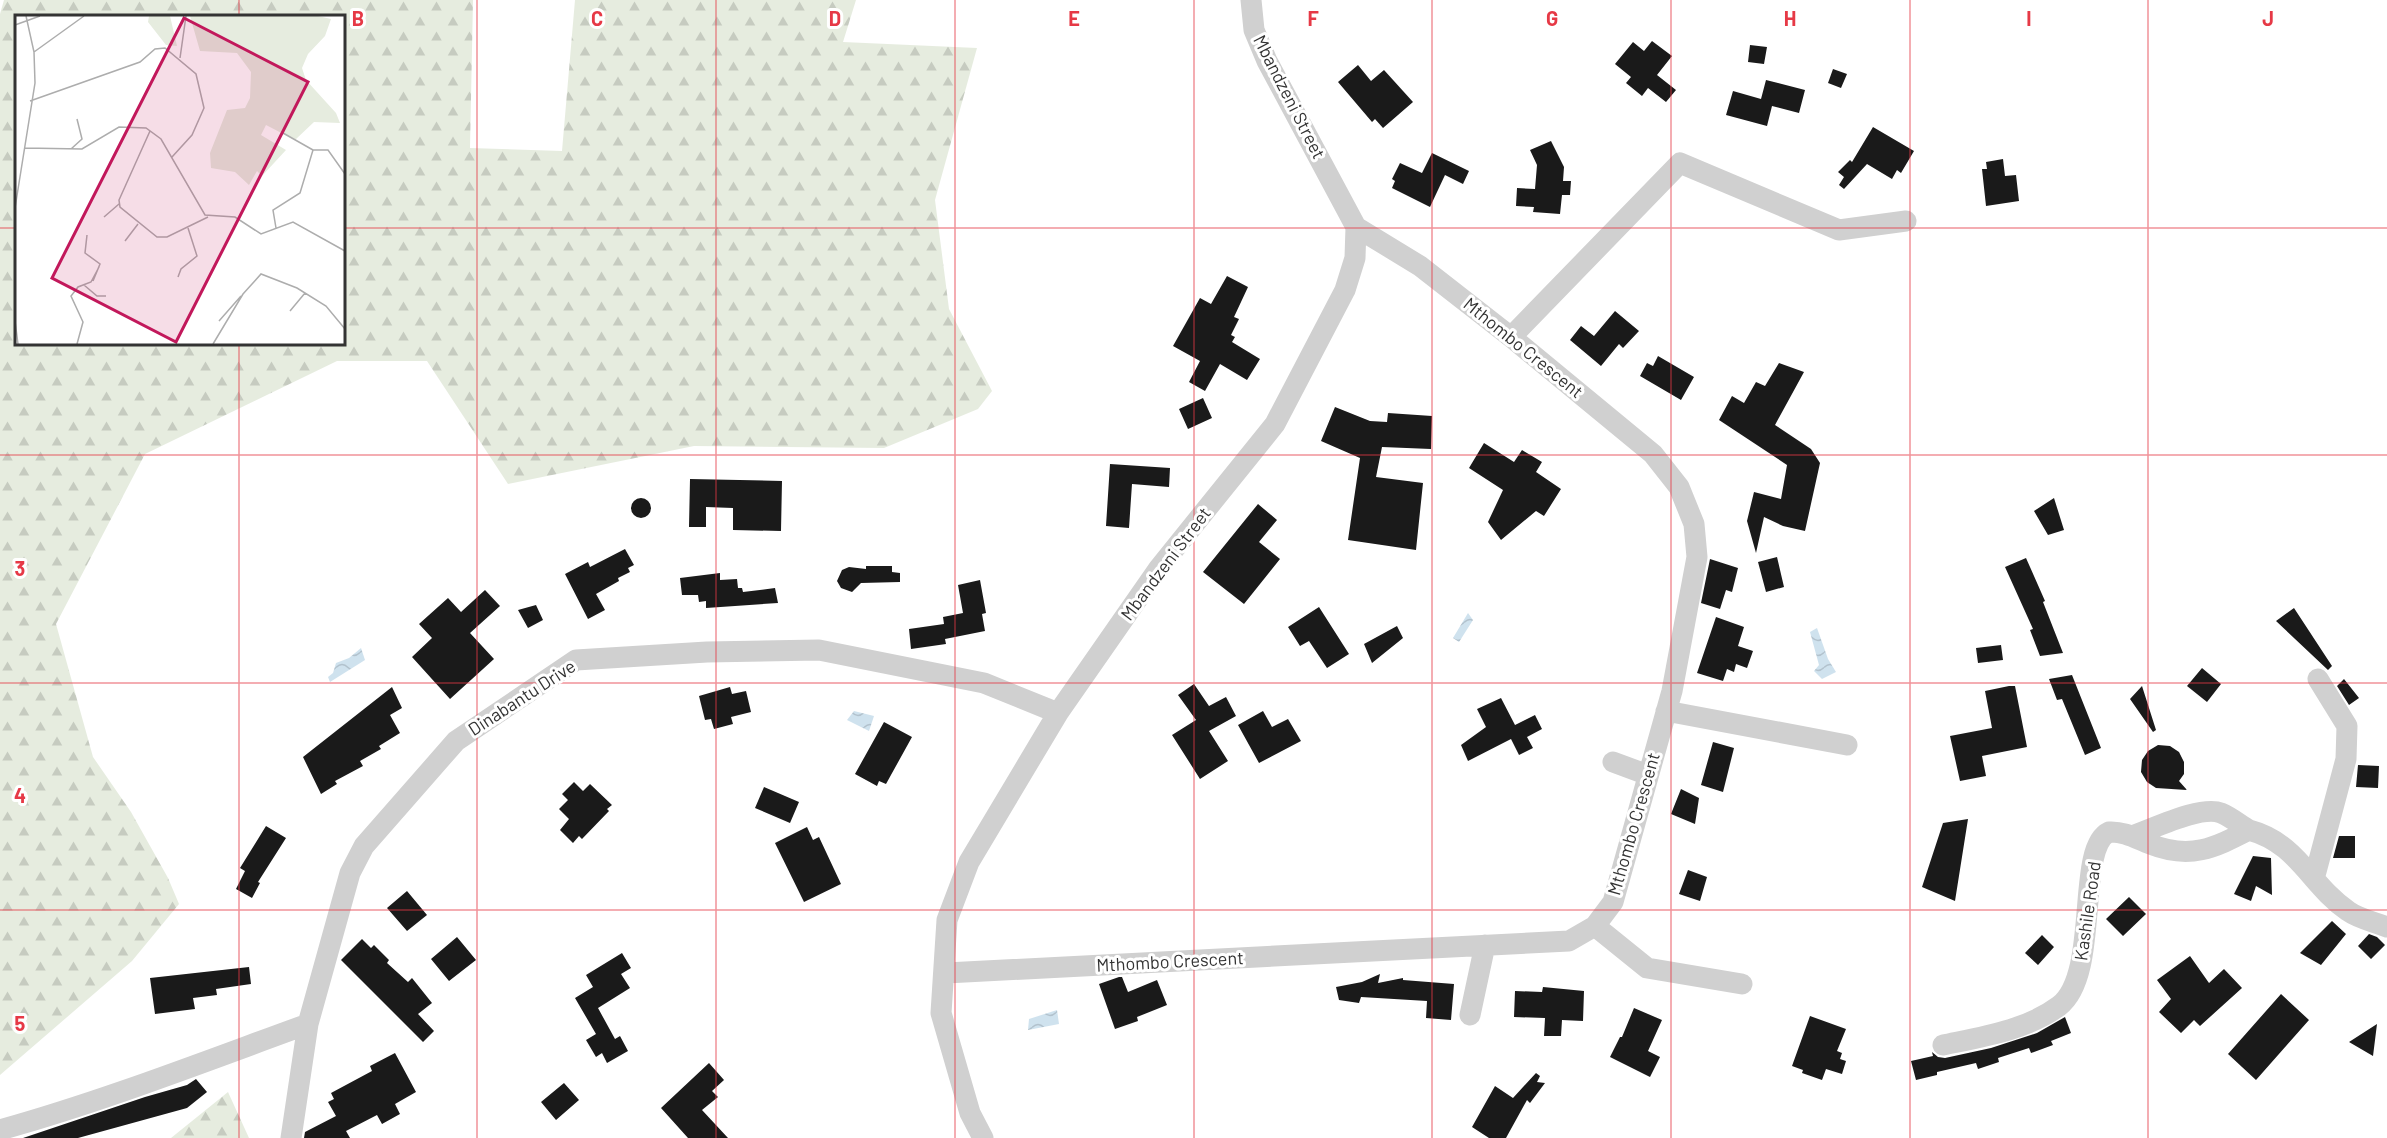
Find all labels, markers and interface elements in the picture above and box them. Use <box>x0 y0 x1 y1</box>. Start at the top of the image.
text: B <box>352 6 364 30</box>
text: C <box>591 6 603 30</box>
text: D <box>829 6 841 30</box>
text: E <box>1068 6 1080 30</box>
text: F <box>1307 6 1319 30</box>
text: G <box>1546 6 1558 30</box>
text: H <box>1784 6 1796 30</box>
text: I <box>2026 6 2032 30</box>
text: J <box>2262 6 2274 30</box>
inset map <box>15 15 345 345</box>
street label: Mbandzeni Street <box>1249 31 1331 162</box>
street label: Mthombo Crescent <box>1459 292 1588 402</box>
street label: Mbandzeni Street <box>1116 502 1215 624</box>
text: 3 <box>15 556 25 580</box>
street label: Dinabantu Drive <box>464 654 579 740</box>
street label: Mthombo Crescent <box>1602 750 1664 898</box>
text: 4 <box>14 783 26 807</box>
street label: Kashile Road <box>2069 860 2105 962</box>
street label: Mthombo Crescent <box>1096 946 1244 976</box>
text: 5 <box>15 1011 26 1035</box>

